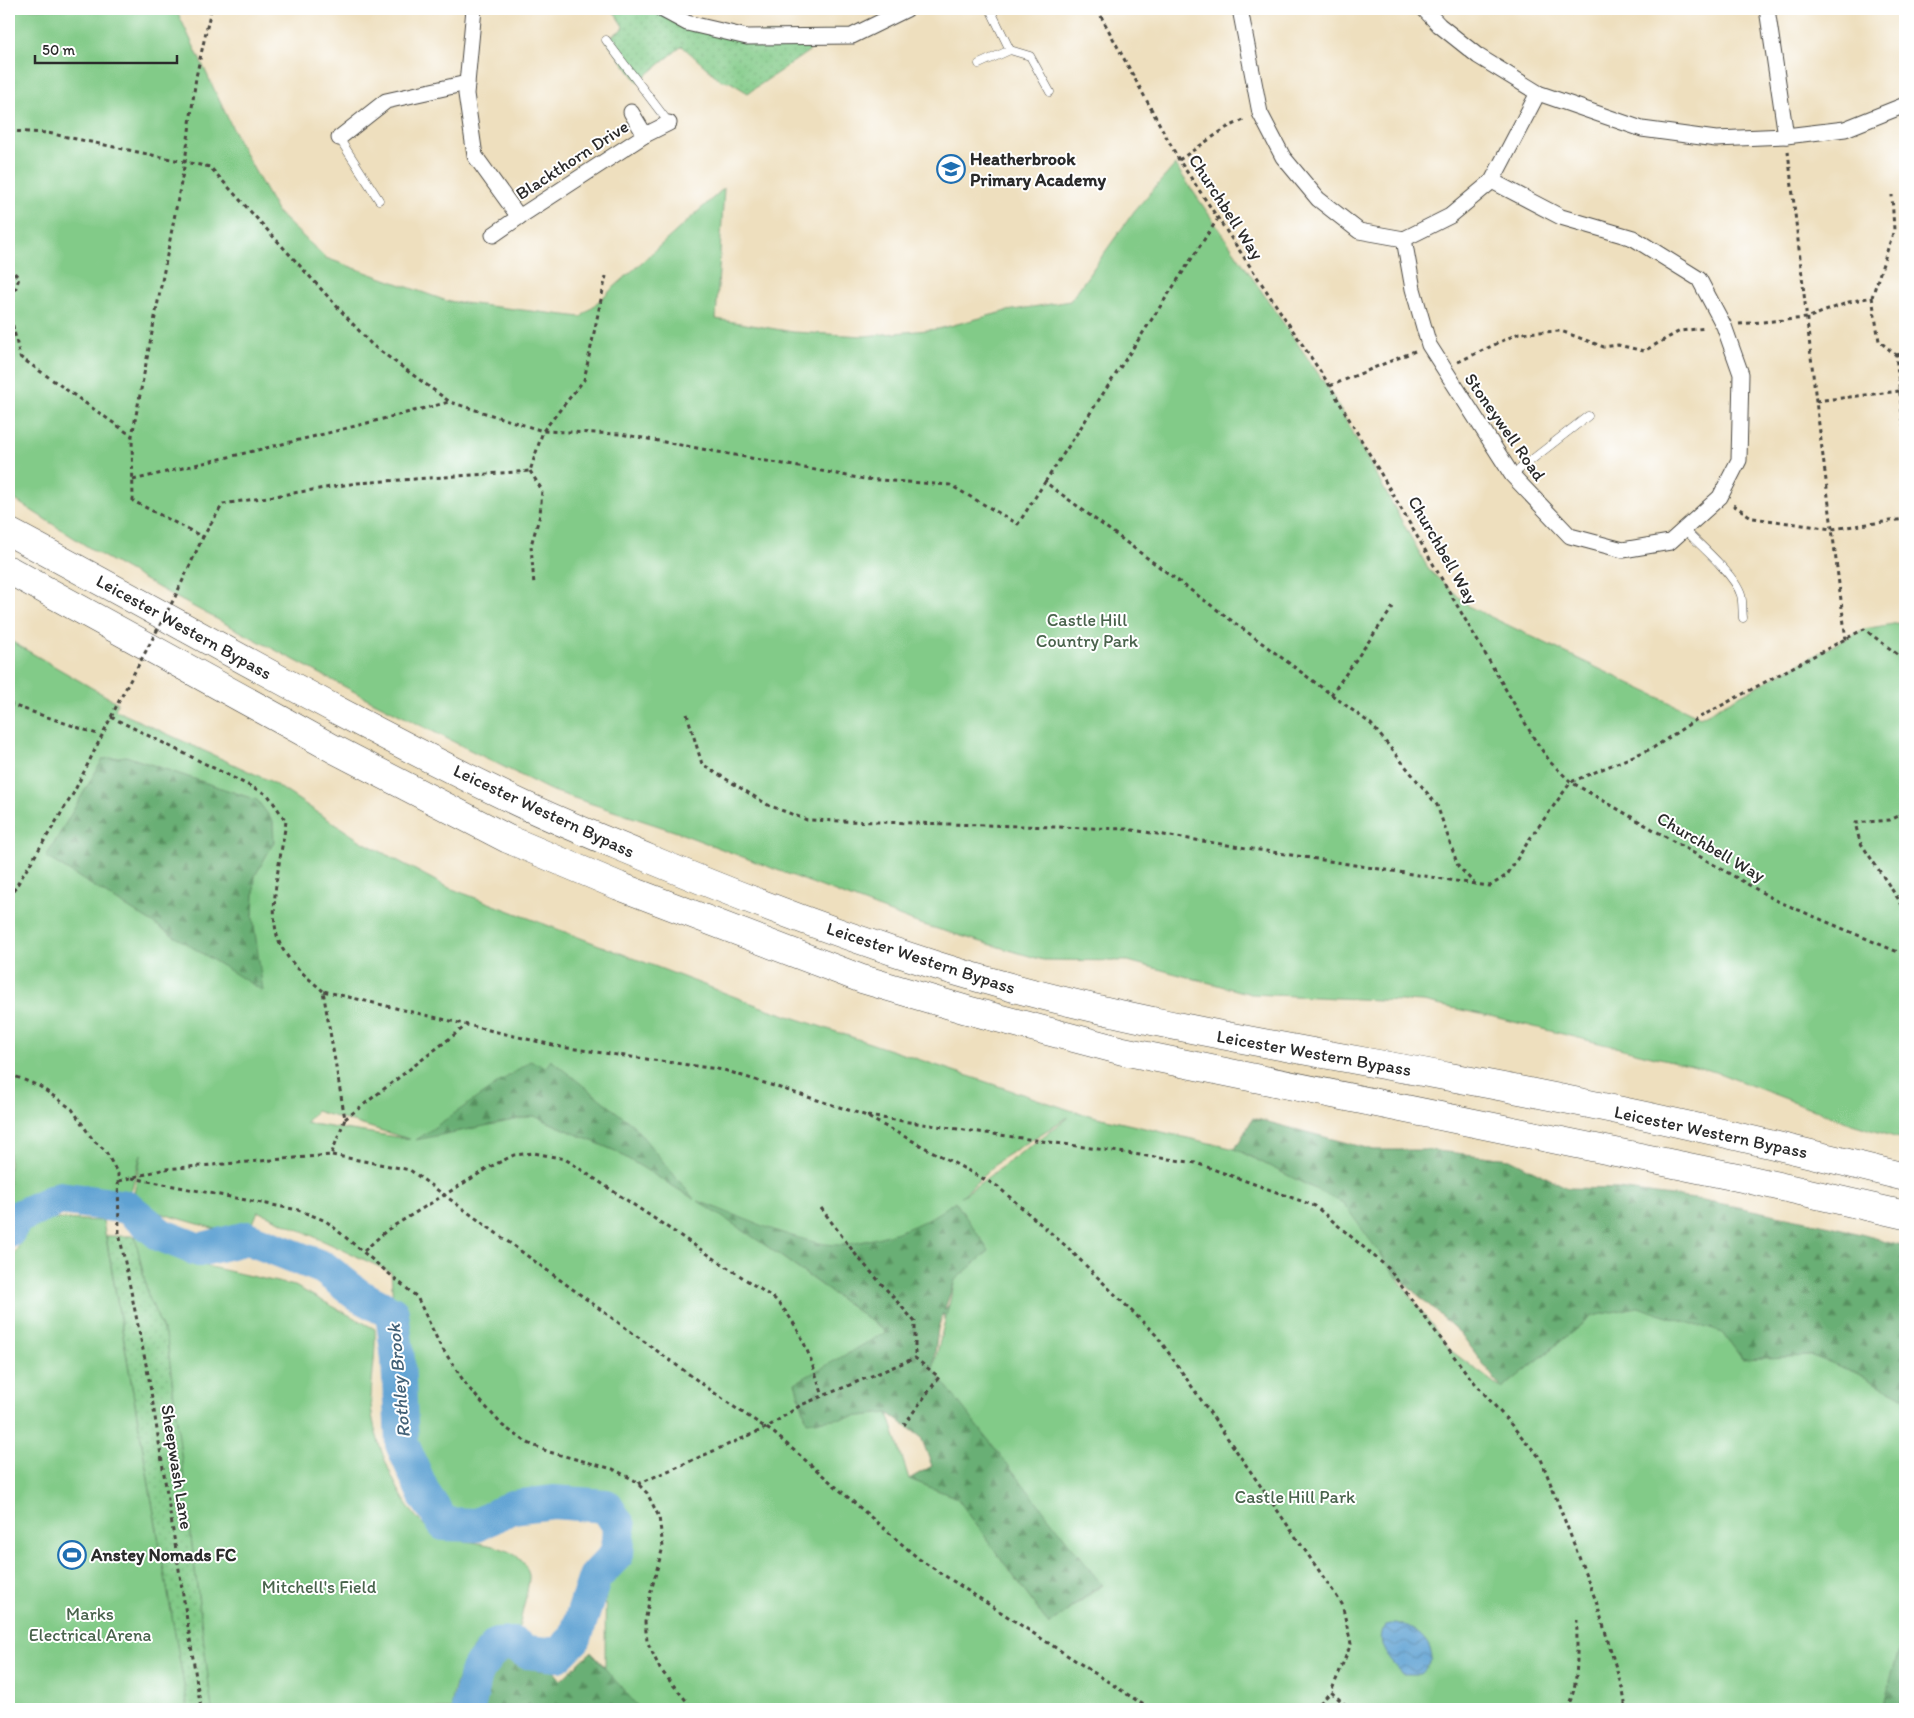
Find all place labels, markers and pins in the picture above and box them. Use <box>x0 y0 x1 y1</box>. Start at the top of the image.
place label: Heatherbrook Primary Academy <box>970 148 1107 191</box>
school or university icon: Heatherbrook Primary Academy <box>936 154 966 184</box>
sports icon: Anstey Nomads FC <box>57 1540 87 1570</box>
place label: Anstey Nomads FC <box>90 1544 237 1566</box>

